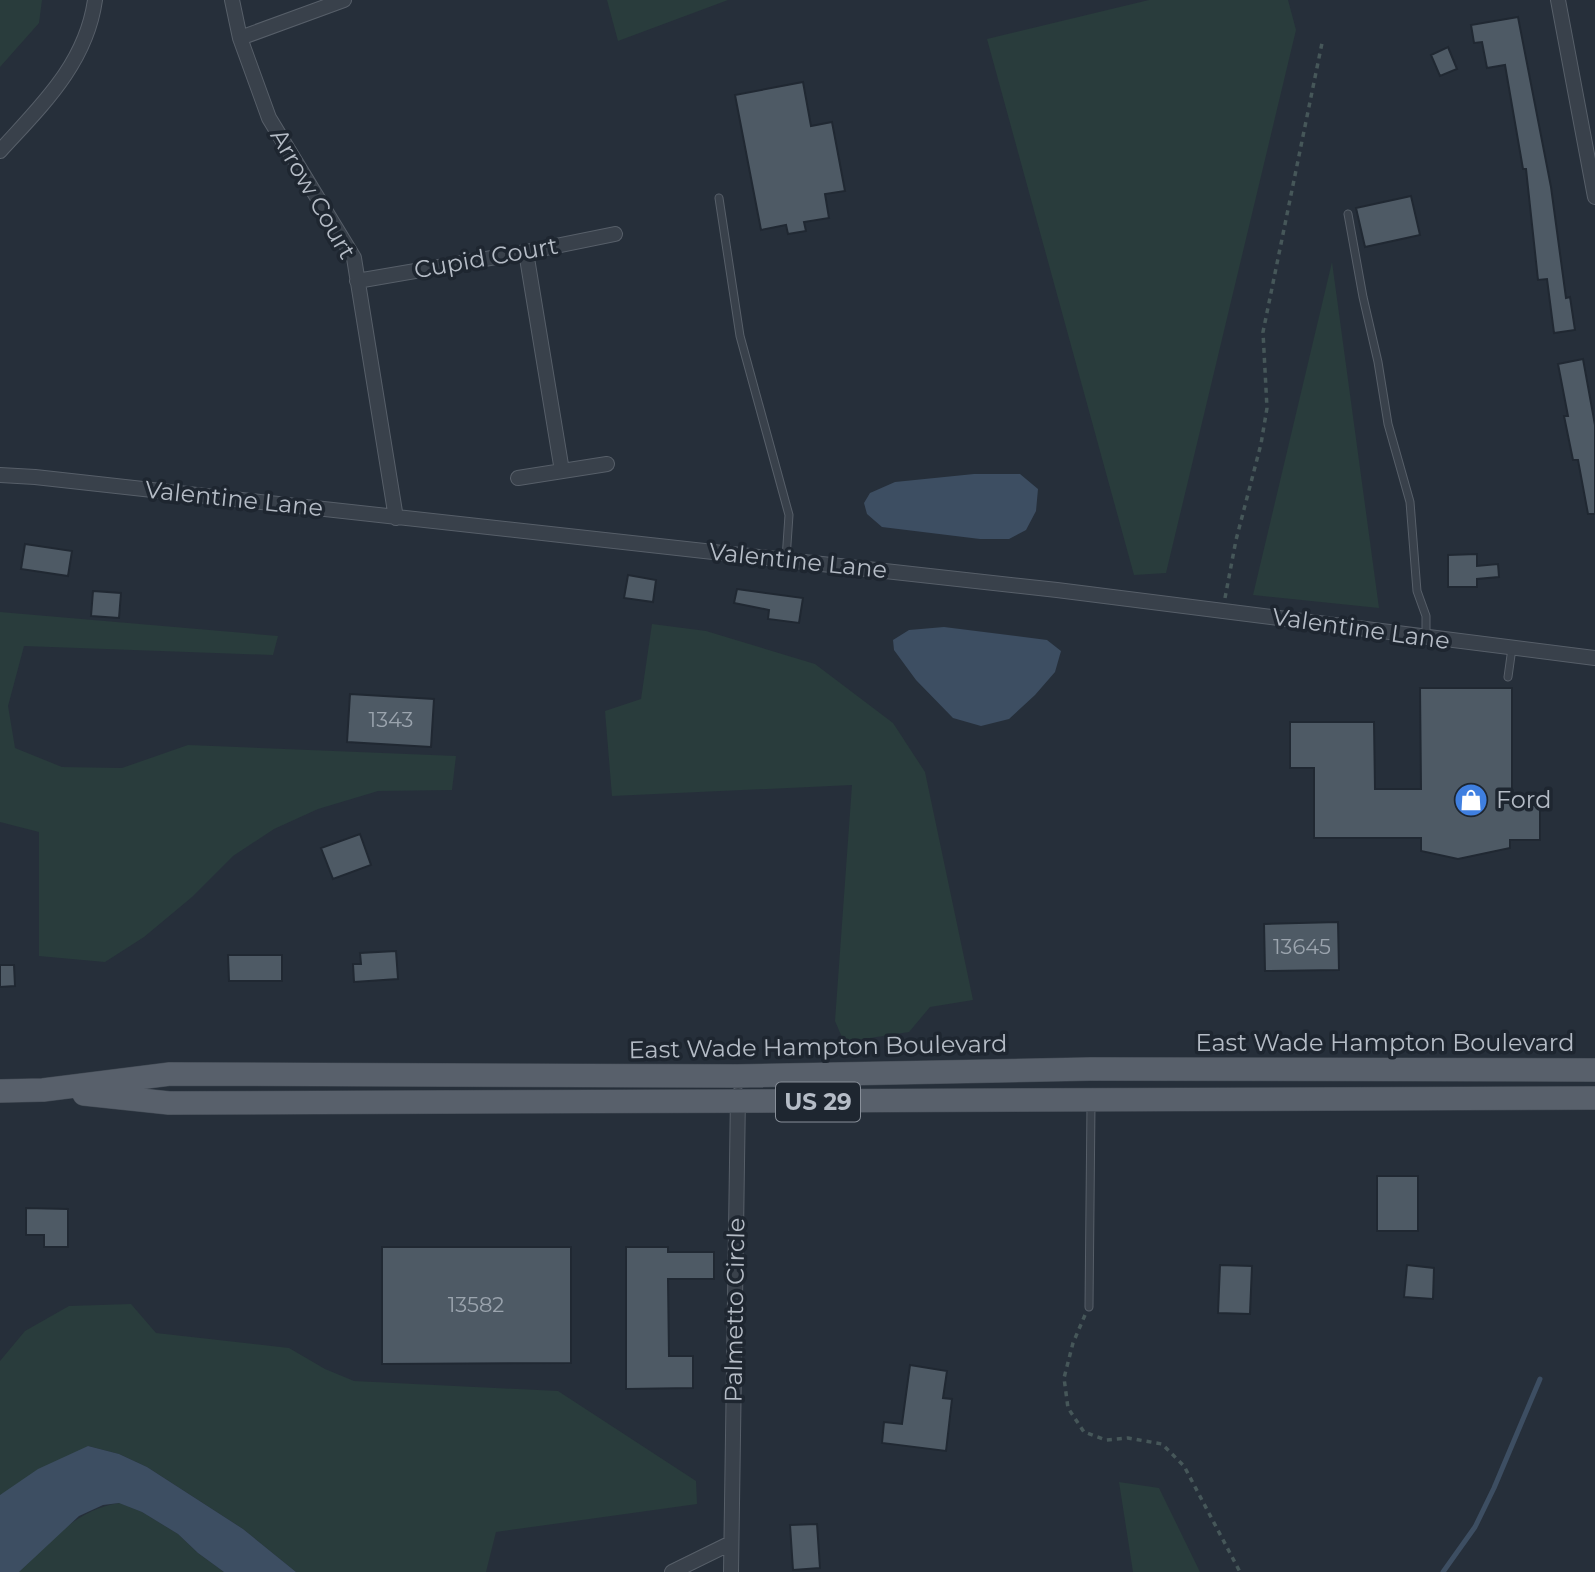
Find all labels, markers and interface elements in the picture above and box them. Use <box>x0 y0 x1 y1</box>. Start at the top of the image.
street label: Arrow Court <box>265 124 362 264</box>
street label: Cupid Court <box>412 231 560 284</box>
street label: Valentine Lane <box>144 475 325 522</box>
street label: Valentine Lane <box>708 537 889 584</box>
street label: Valentine Lane <box>1270 602 1452 655</box>
house number: 1343 <box>369 707 413 732</box>
shop icon: Ford <box>1452 781 1490 819</box>
place label: Ford <box>1496 785 1551 814</box>
house number: 13645 <box>1273 934 1331 959</box>
street label: East Wade Hampton Boulevard <box>1196 1028 1574 1057</box>
street label: East Wade Hampton Boulevard <box>628 1029 1008 1064</box>
road number: US 29 <box>776 1082 860 1121</box>
street label: Palmetto Circle <box>718 1217 751 1403</box>
house number: 13582 <box>448 1292 504 1317</box>

